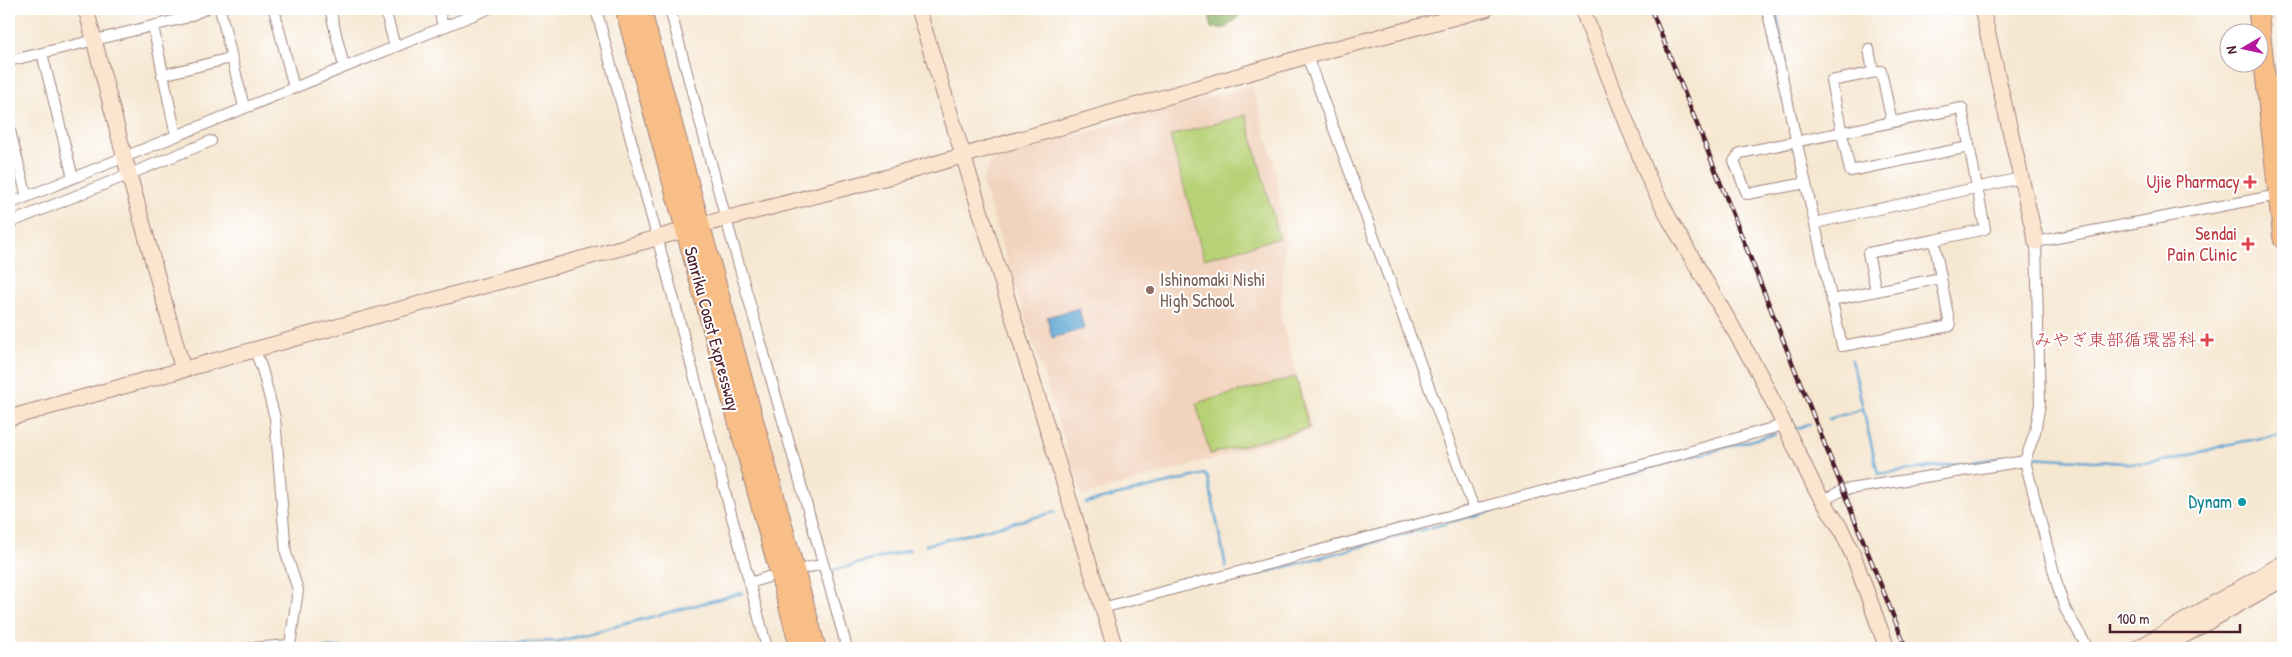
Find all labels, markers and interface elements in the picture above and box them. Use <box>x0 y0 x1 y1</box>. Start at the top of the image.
north arrow <box>2220 22 2270 72</box>
text: N <box>2221 44 2241 55</box>
place label: Ujie Pharmacy <box>2146 169 2240 194</box>
marker: Ujie Pharmacy <box>2244 176 2256 188</box>
place label: Sendai Pain Clinic <box>2167 221 2237 267</box>
marker: Sendai Pain Clinic <box>2241 237 2255 251</box>
street label: Sanriku Coast Expressway <box>678 244 747 414</box>
place label: Ishinomaki Nishi High School <box>1160 267 1265 313</box>
marker: Ishinomaki Nishi High School <box>1144 284 1156 296</box>
place label: みやぎ東部循環器科 <box>2034 327 2196 352</box>
marker: みやぎ東部循環器科 <box>2200 333 2214 347</box>
place label: Dynam <box>2188 489 2232 514</box>
marker: Dynam <box>2236 496 2248 508</box>
scale bar <box>2110 602 2240 634</box>
text: 100 m <box>2117 608 2150 629</box>

